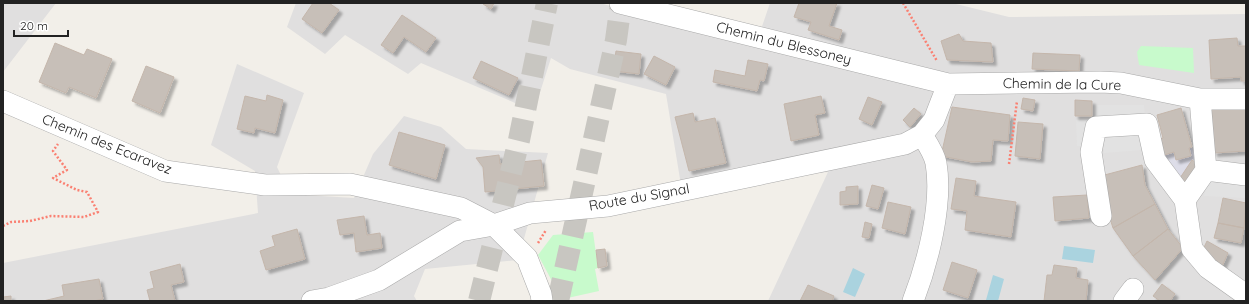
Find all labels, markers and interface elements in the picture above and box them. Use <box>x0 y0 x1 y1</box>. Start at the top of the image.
scale bar <box>14 12 68 38</box>
street label: Chemin du Blessoney <box>715 17 853 69</box>
text: 20 m <box>20 18 48 33</box>
street label: Chemin de la Cure <box>1003 74 1121 94</box>
street label: Chemin des Ecaravez <box>39 110 175 178</box>
street label: Route du Signal <box>587 179 691 215</box>

